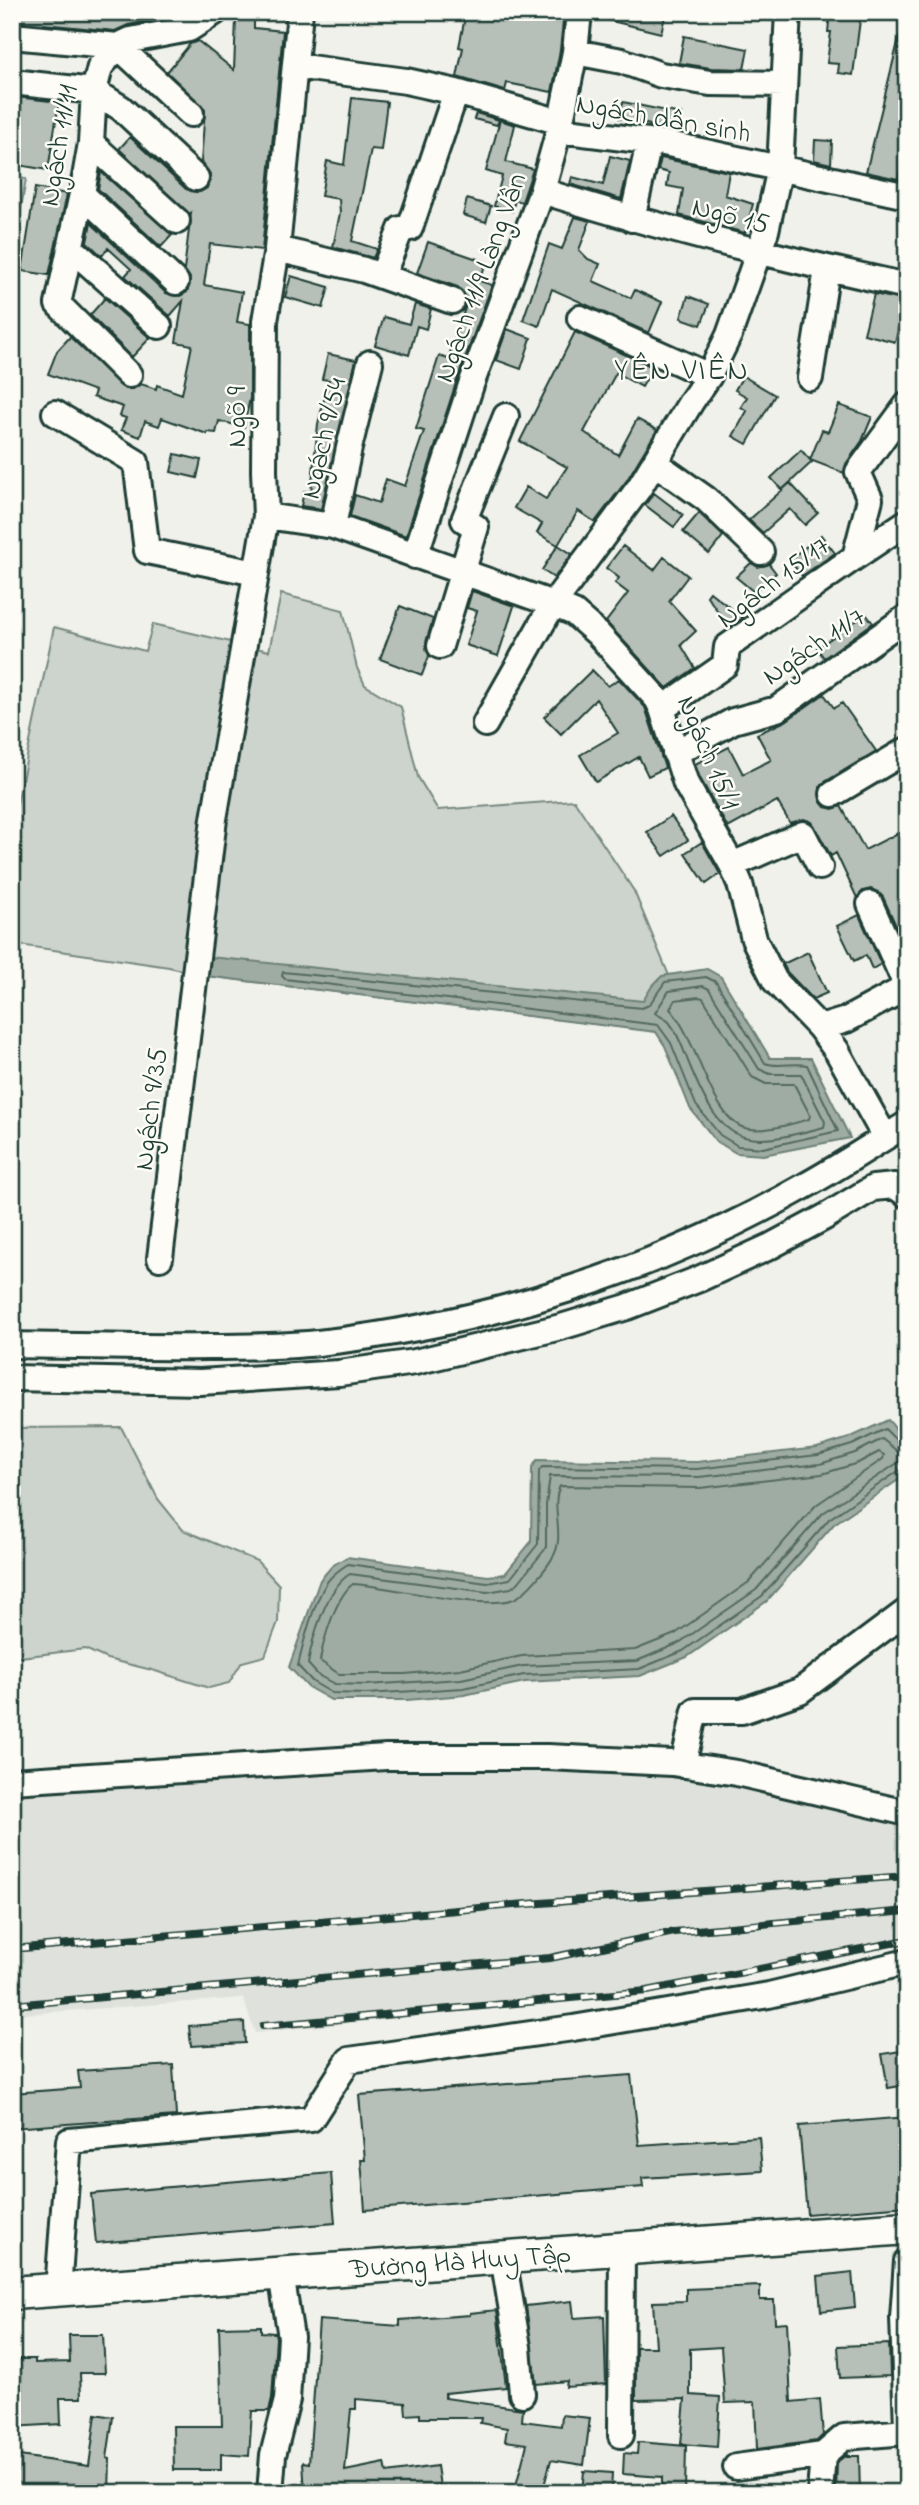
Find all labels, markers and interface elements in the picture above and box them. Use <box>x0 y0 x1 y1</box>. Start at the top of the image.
street label: Ngách 11/11 <box>31 82 90 209</box>
street label: Ngách dân sinh <box>573 85 754 156</box>
street label: Ngách 11/9 Làng Vân <box>425 168 539 389</box>
street label: Ngõ 15 <box>687 188 773 247</box>
district label: YÊN VIÊN <box>614 350 750 394</box>
street label: Ngách 9/54 <box>292 374 359 503</box>
street label: Ngõ 9 <box>218 386 259 448</box>
street label: Ngách 15/17 <box>709 527 840 640</box>
street label: Ngách 11/7 <box>755 598 875 697</box>
street label: Ngách 15/1 <box>664 690 749 817</box>
street label: Ngách 9/35 <box>125 1046 180 1173</box>
street label: Đường Hà Huy Tập <box>347 2235 572 2292</box>

